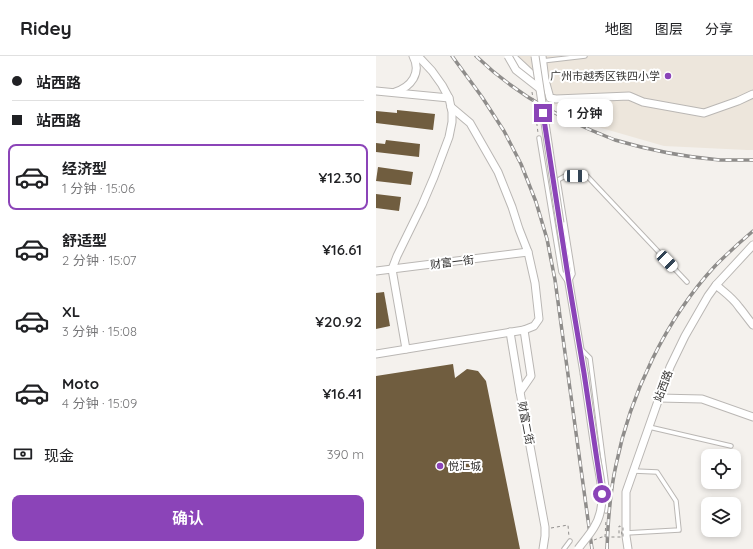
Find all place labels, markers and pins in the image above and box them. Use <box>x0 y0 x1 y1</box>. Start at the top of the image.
place label: 广州市越秀区铁四小学 <box>550 69 660 83</box>
marker: 广州市越秀区铁四小学 <box>663 71 673 81</box>
place label: 悦汇城 <box>448 459 481 473</box>
marker: 悦汇城 <box>435 461 445 471</box>

